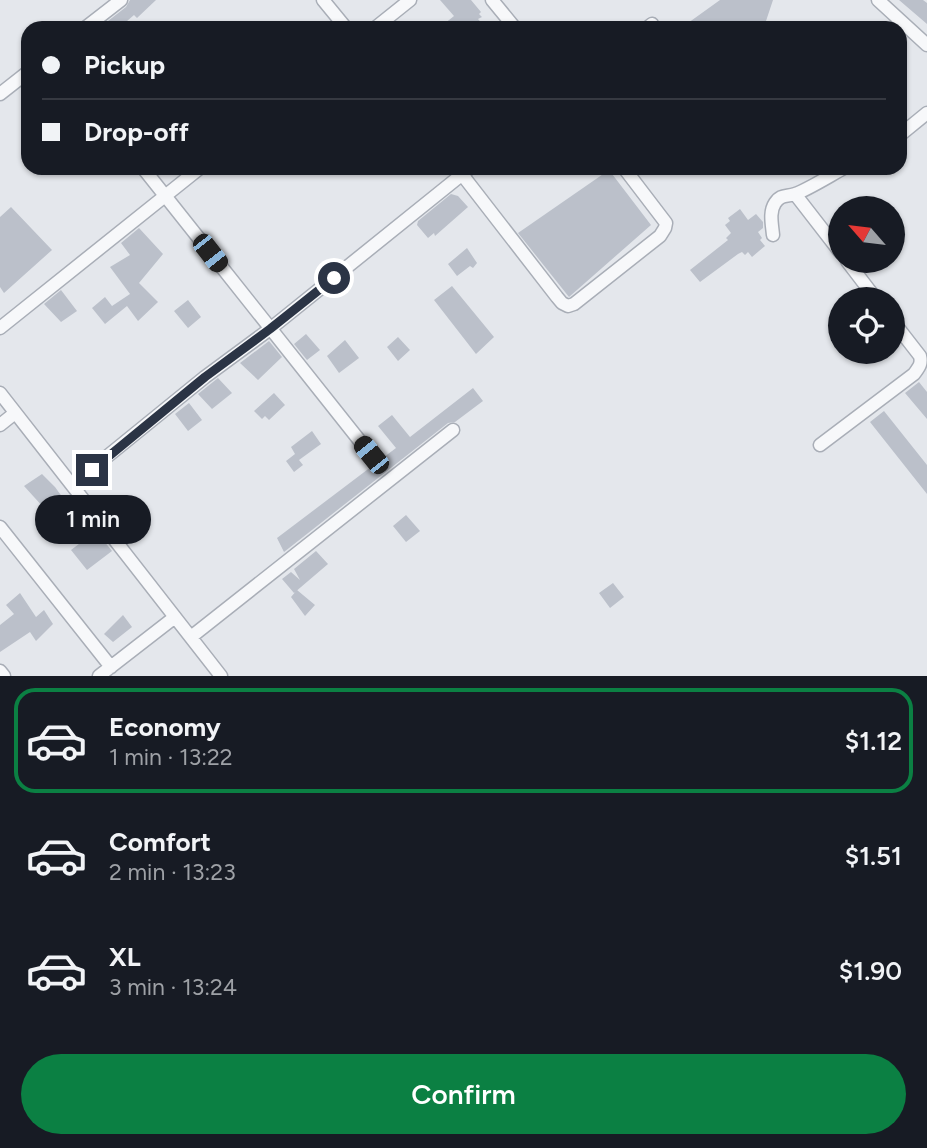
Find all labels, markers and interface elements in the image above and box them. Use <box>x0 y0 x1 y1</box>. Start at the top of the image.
text: Pickup <box>84 49 165 81</box>
text: Drop-off <box>84 116 189 148</box>
north arrow <box>828 196 905 273</box>
map controls <box>828 196 905 364</box>
car <box>189 230 232 276</box>
route start <box>318 262 350 294</box>
button: locate <box>828 287 905 364</box>
car <box>350 432 393 478</box>
route end <box>76 454 108 486</box>
callout: 1 min <box>34 494 150 544</box>
text: 1 min <box>66 505 120 533</box>
icon: car <box>25 709 88 772</box>
text: Economy <box>109 711 221 743</box>
text: $1.12 <box>845 725 902 757</box>
text: 1 min · 13:22 <box>109 743 233 771</box>
icon: car <box>25 824 88 887</box>
text: Comfort <box>109 826 211 858</box>
text: $1.51 <box>845 840 902 872</box>
text: 2 min · 13:23 <box>109 858 236 886</box>
icon: car <box>25 939 88 1002</box>
text: XL <box>109 941 141 973</box>
text: $1.90 <box>839 955 902 987</box>
text: 3 min · 13:24 <box>109 973 237 1001</box>
button: Confirm <box>21 1054 906 1134</box>

